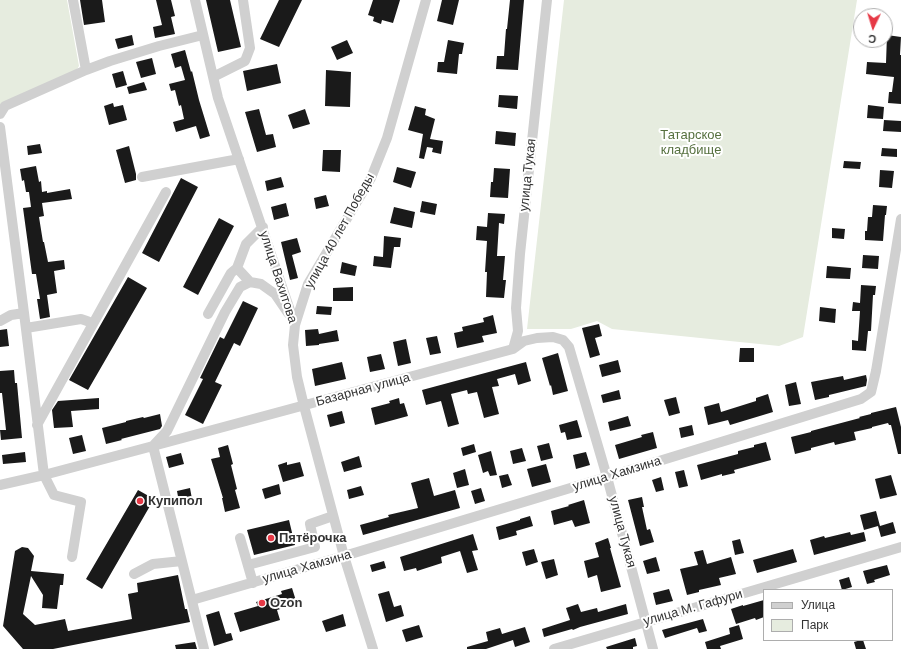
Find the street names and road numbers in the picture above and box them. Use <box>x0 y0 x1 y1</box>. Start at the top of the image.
street label: улица Тукая <box>516 138 540 212</box>
street label: улица 40 лет Победы <box>302 171 378 291</box>
street label: улица Вахитова <box>256 229 300 325</box>
street label: Базарная улица <box>314 370 412 410</box>
street label: улица Хамзина <box>571 453 663 495</box>
street label: улица Тукая <box>605 495 639 569</box>
street label: улица Хамзина <box>261 547 353 587</box>
street label: улица М. Гафури <box>642 586 744 630</box>

